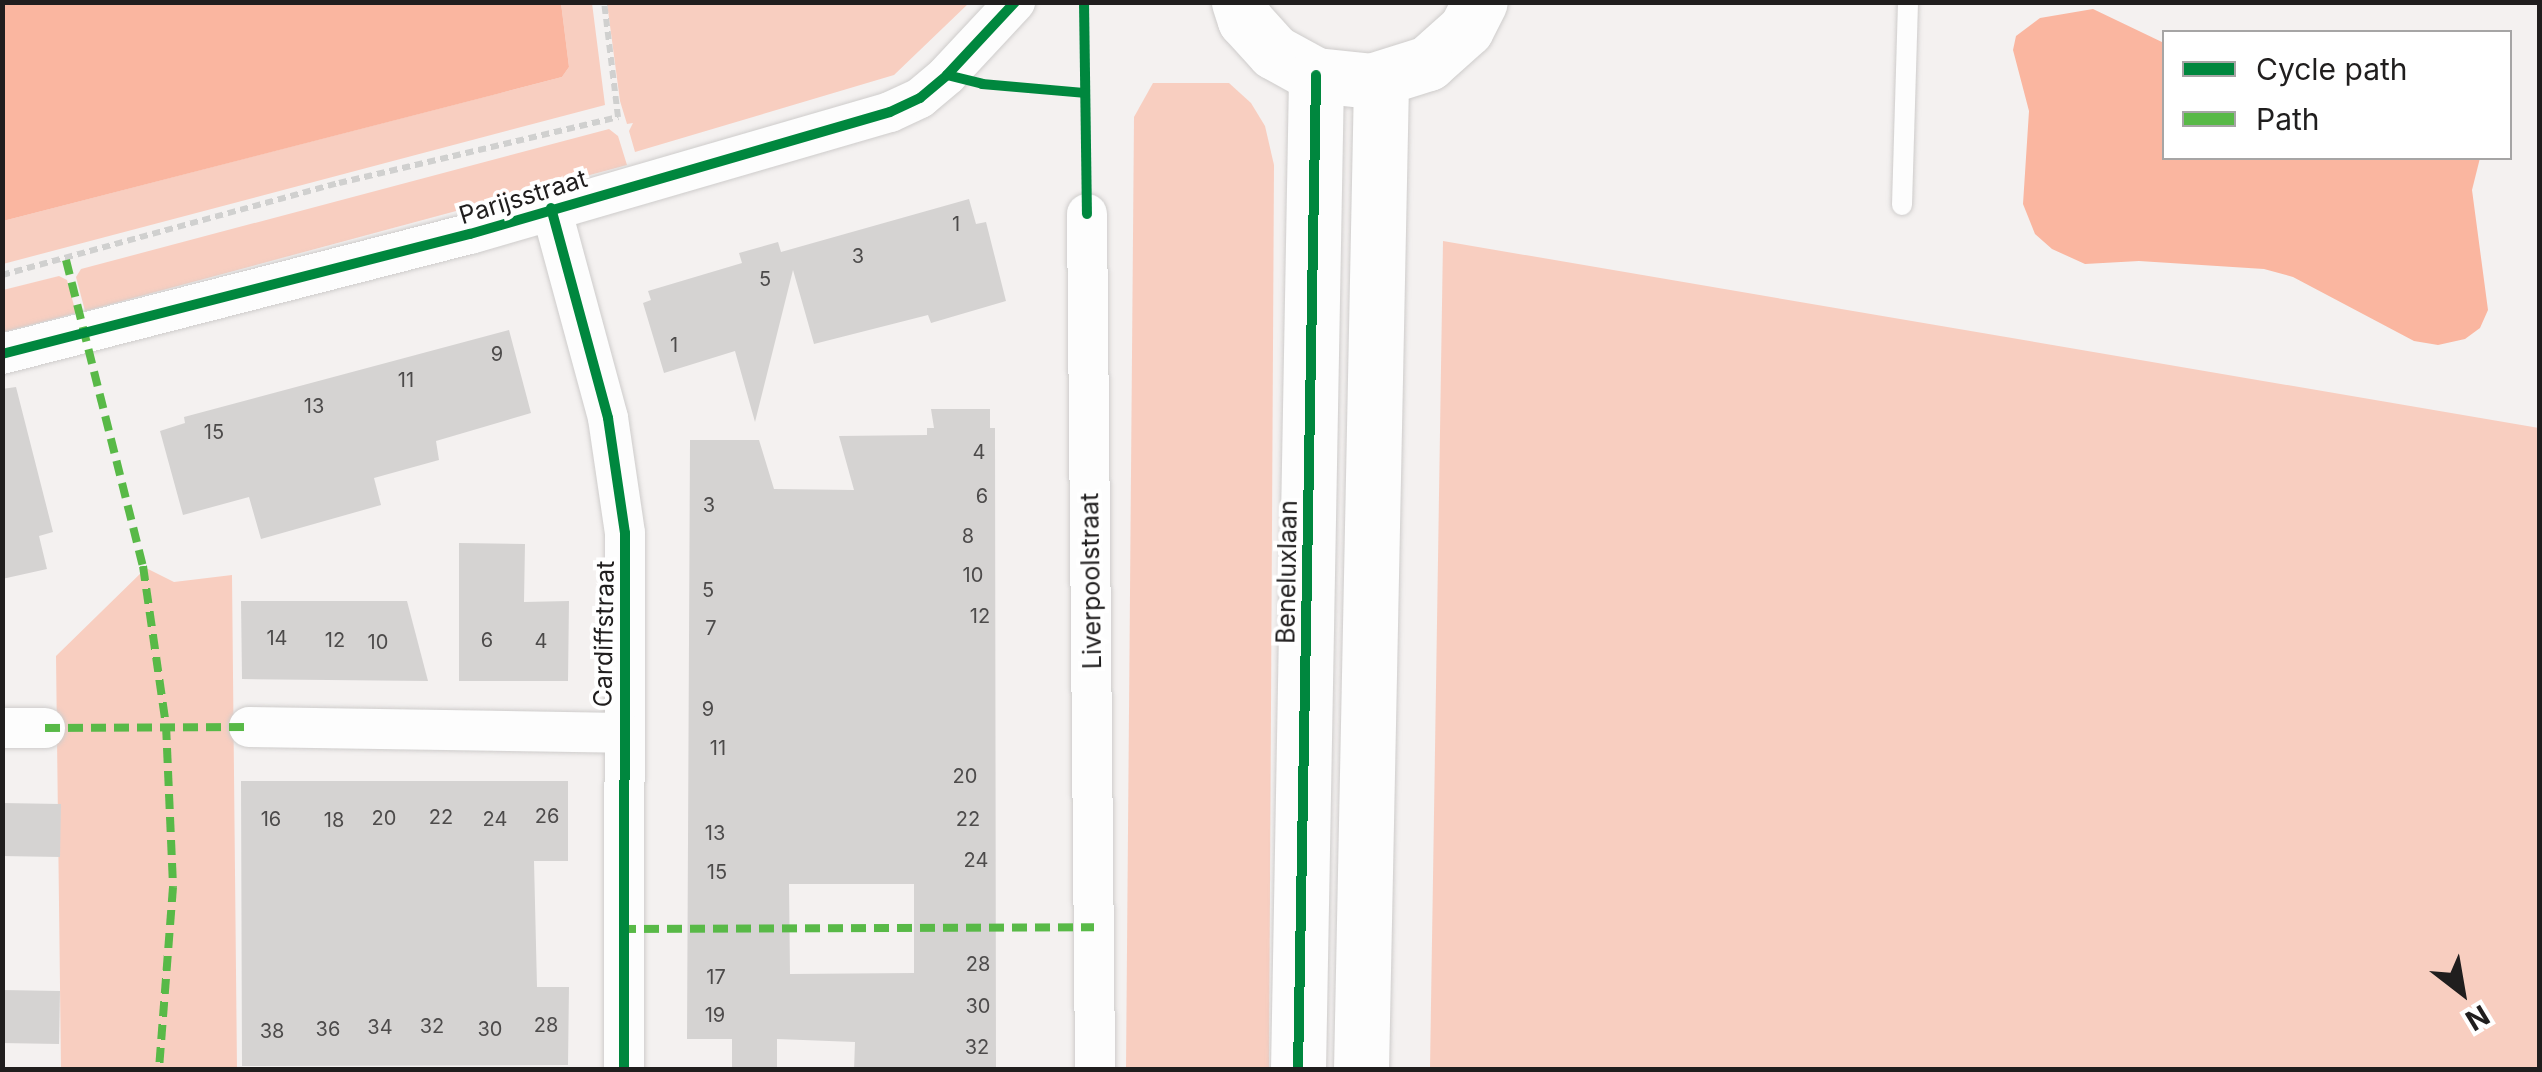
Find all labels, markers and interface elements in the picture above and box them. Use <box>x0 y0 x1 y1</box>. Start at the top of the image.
legend <box>2162 30 2512 160</box>
text: Cycle path <box>2256 51 2408 87</box>
text: Path <box>2256 101 2320 137</box>
street label: Parijsstraat <box>455 163 591 231</box>
house number: 1 <box>952 212 960 236</box>
house number: 3 <box>852 244 864 268</box>
house number: 5 <box>759 267 771 291</box>
house number: 1 <box>670 333 678 357</box>
house number: 9 <box>491 342 503 366</box>
house number: 11 <box>398 368 414 392</box>
house number: 13 <box>304 394 324 418</box>
house number: 15 <box>204 420 224 444</box>
house number: 4 <box>973 440 985 464</box>
house number: 6 <box>976 484 988 508</box>
street label: Liverpoolstraat <box>1074 492 1108 670</box>
house number: 3 <box>703 493 715 517</box>
street label: Beneluxlaan <box>1271 500 1303 644</box>
house number: 8 <box>962 524 974 548</box>
street label: Cardiffstraat <box>588 560 620 708</box>
house number: 10 <box>963 563 983 587</box>
house number: 5 <box>702 578 714 602</box>
house number: 12 <box>970 604 990 628</box>
house number: 7 <box>705 616 717 640</box>
house number: 14 <box>266 626 288 650</box>
house number: 12 <box>325 628 345 652</box>
house number: 6 <box>481 628 493 652</box>
house number: 4 <box>535 629 547 653</box>
house number: 10 <box>368 630 388 654</box>
house number: 9 <box>702 697 714 721</box>
house number: 11 <box>710 736 726 760</box>
house number: 20 <box>953 764 977 788</box>
house number: 26 <box>535 804 559 828</box>
house number: 22 <box>429 805 453 829</box>
house number: 20 <box>372 806 396 830</box>
house number: 16 <box>261 807 281 831</box>
house number: 24 <box>483 807 507 831</box>
house number: 22 <box>956 807 980 831</box>
house number: 18 <box>324 808 344 832</box>
house number: 13 <box>705 821 725 845</box>
house number: 24 <box>964 848 988 872</box>
house number: 15 <box>707 860 727 884</box>
north arrow <box>2412 942 2512 1042</box>
house number: 28 <box>966 952 990 976</box>
house number: 17 <box>706 965 726 989</box>
house number: 30 <box>966 994 990 1018</box>
text: N <box>2460 998 2495 1038</box>
house number: 19 <box>705 1003 725 1027</box>
house number: 28 <box>534 1013 558 1037</box>
house number: 32 <box>420 1014 444 1038</box>
house number: 34 <box>367 1015 393 1039</box>
house number: 36 <box>316 1017 340 1041</box>
house number: 30 <box>478 1017 502 1041</box>
house number: 38 <box>260 1019 284 1043</box>
house number: 32 <box>965 1035 989 1059</box>

